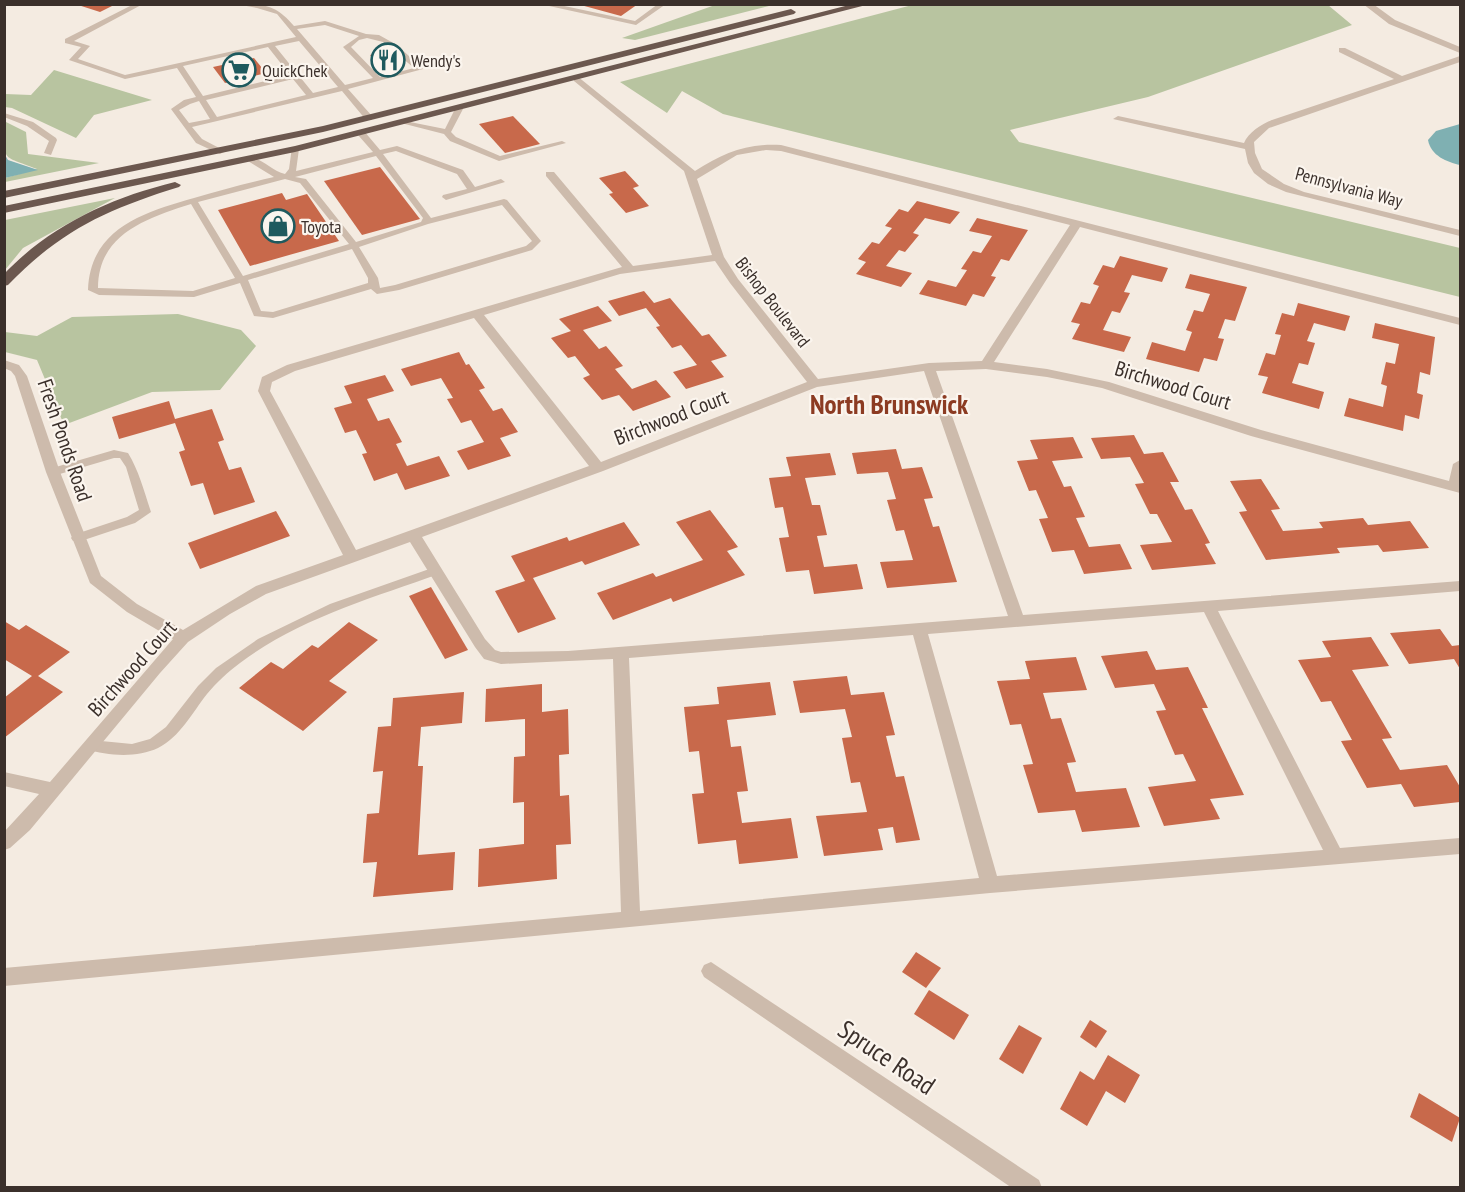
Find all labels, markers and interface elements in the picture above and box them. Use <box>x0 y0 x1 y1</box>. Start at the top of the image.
restaurant icon: Wendy's <box>370 42 406 78</box>
place label: Wendy's <box>411 49 461 72</box>
supermarket icon: QuickChek <box>221 52 257 88</box>
place label: QuickChek <box>262 59 328 82</box>
street label: Pennsylvania Way <box>1293 162 1405 212</box>
shop icon: Toyota <box>260 208 296 244</box>
place label: Toyota <box>301 215 341 238</box>
street label: Bishop Boulevard <box>731 252 815 352</box>
street label: Birchwood Court <box>1112 355 1235 416</box>
street label: Fresh Ponds Road <box>31 375 99 505</box>
street label: Birchwood Court <box>610 383 732 451</box>
district label: North Brunswick <box>810 387 969 421</box>
street label: Birchwood Court <box>82 614 182 722</box>
street label: Spruce Road <box>832 1012 942 1102</box>

